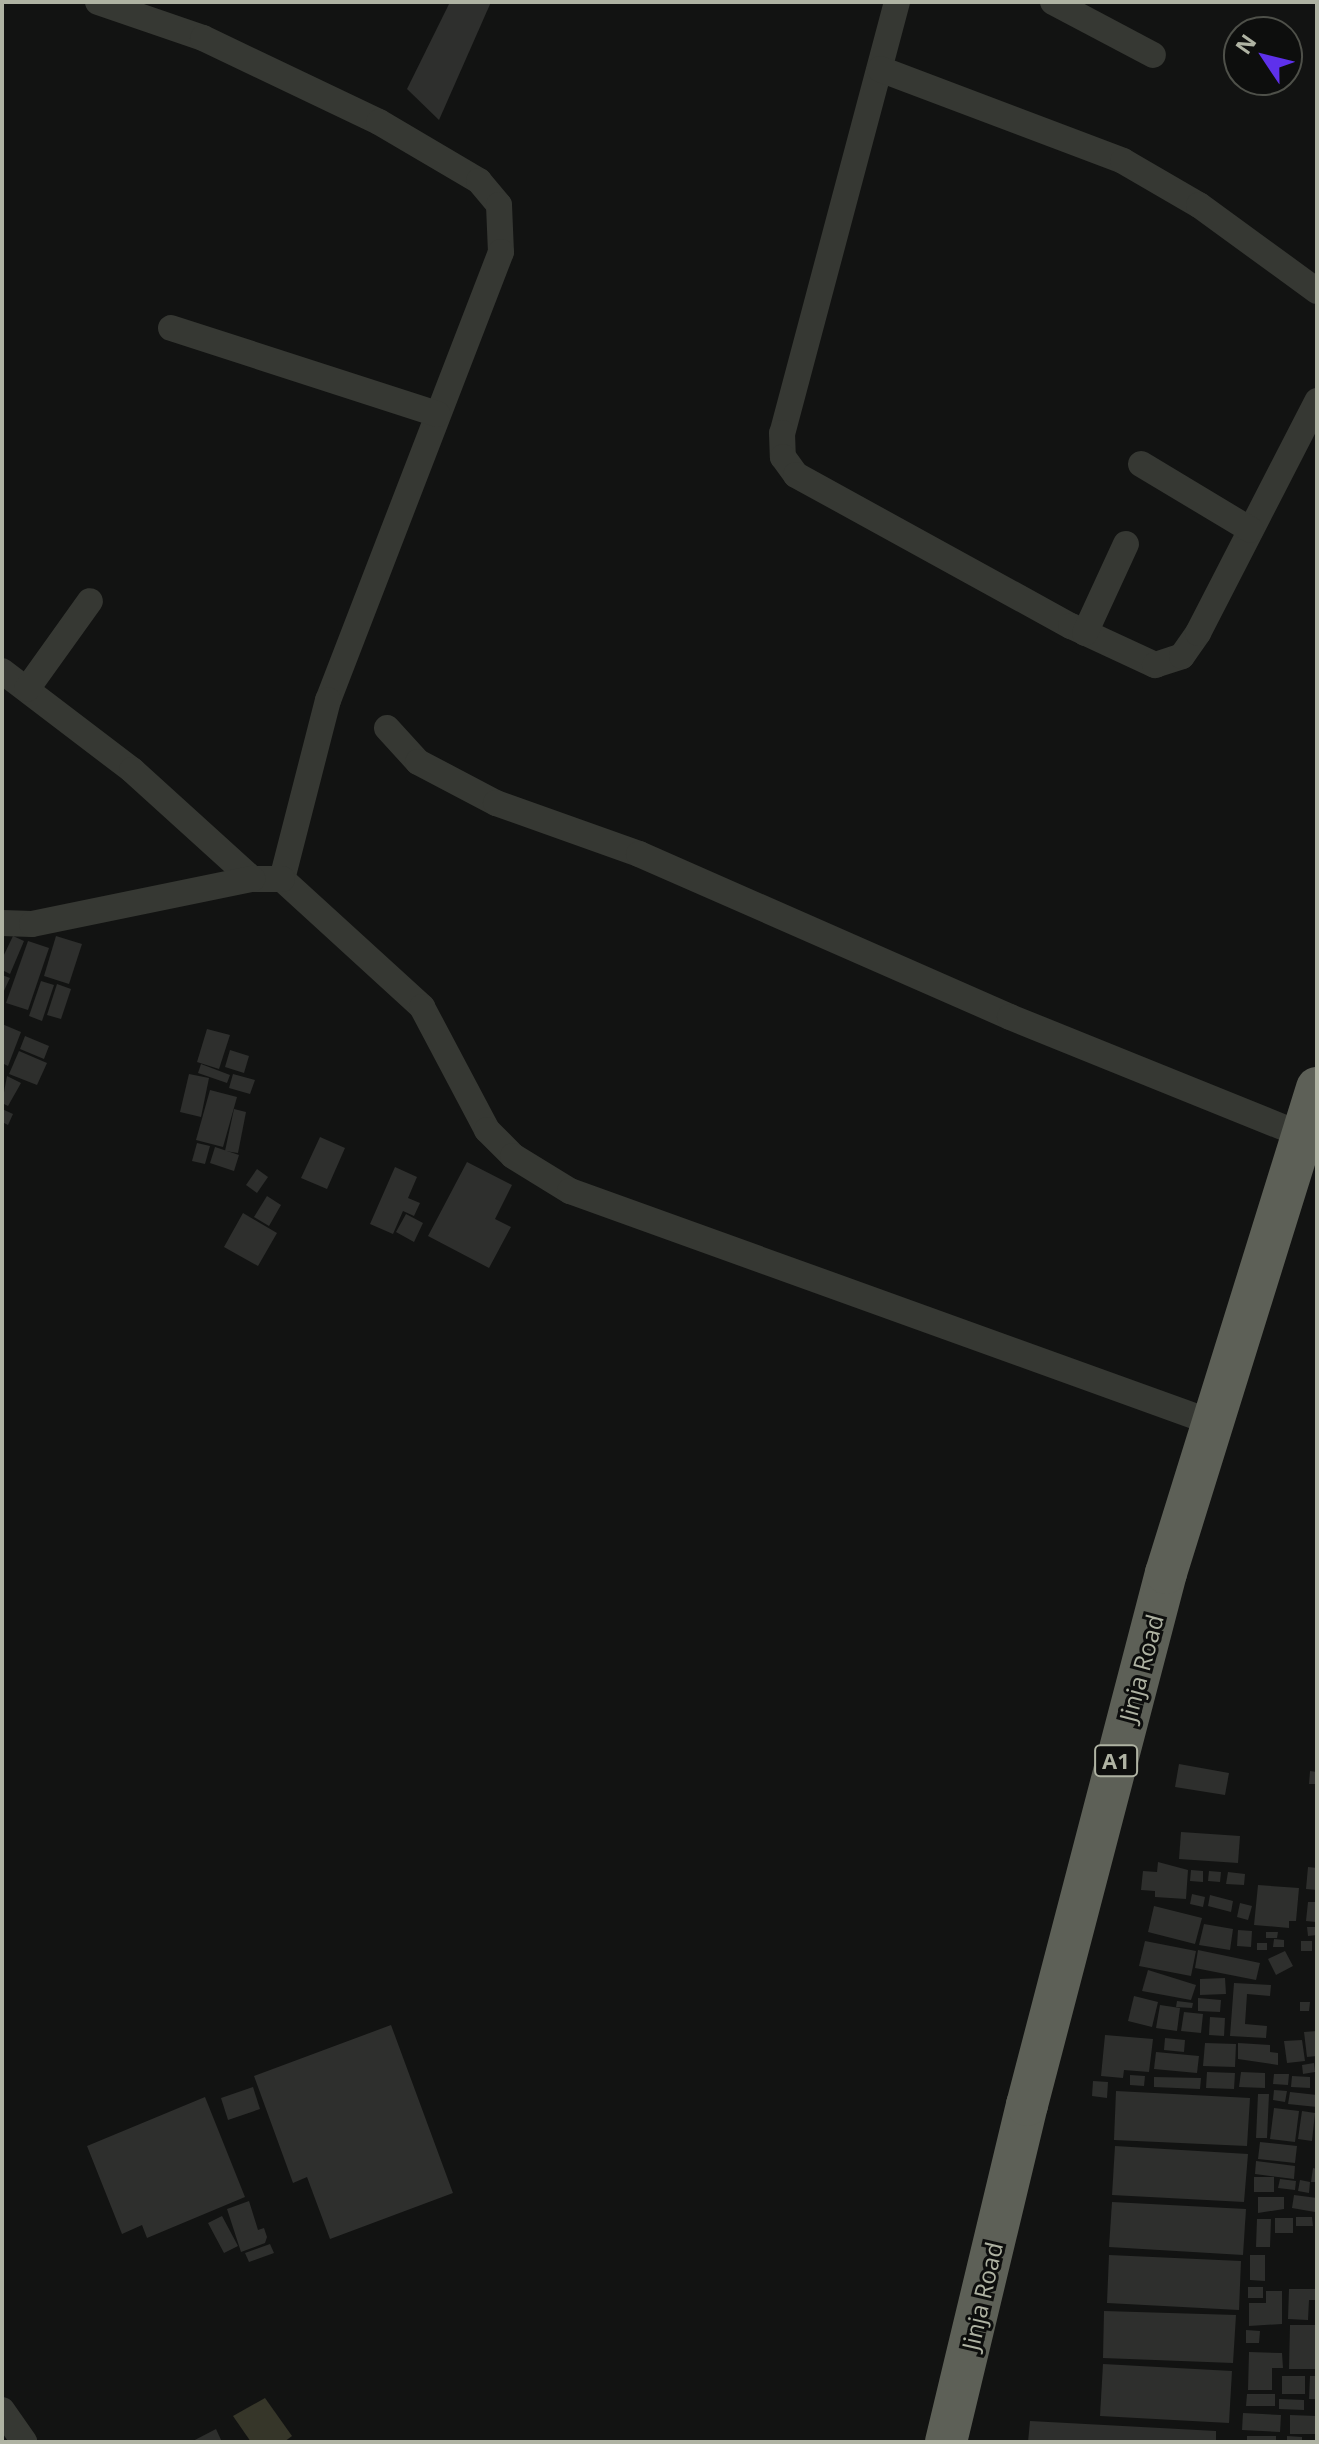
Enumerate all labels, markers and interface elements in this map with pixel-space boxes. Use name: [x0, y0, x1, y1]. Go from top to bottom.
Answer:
north arrow: [1223, 16, 1303, 96]
text: N: [1228, 27, 1262, 59]
street label: Jinja Road: [1113, 1611, 1169, 1725]
road number: A1: [1094, 1743, 1138, 1779]
street label: Jinja Road: [956, 2239, 1008, 2353]

